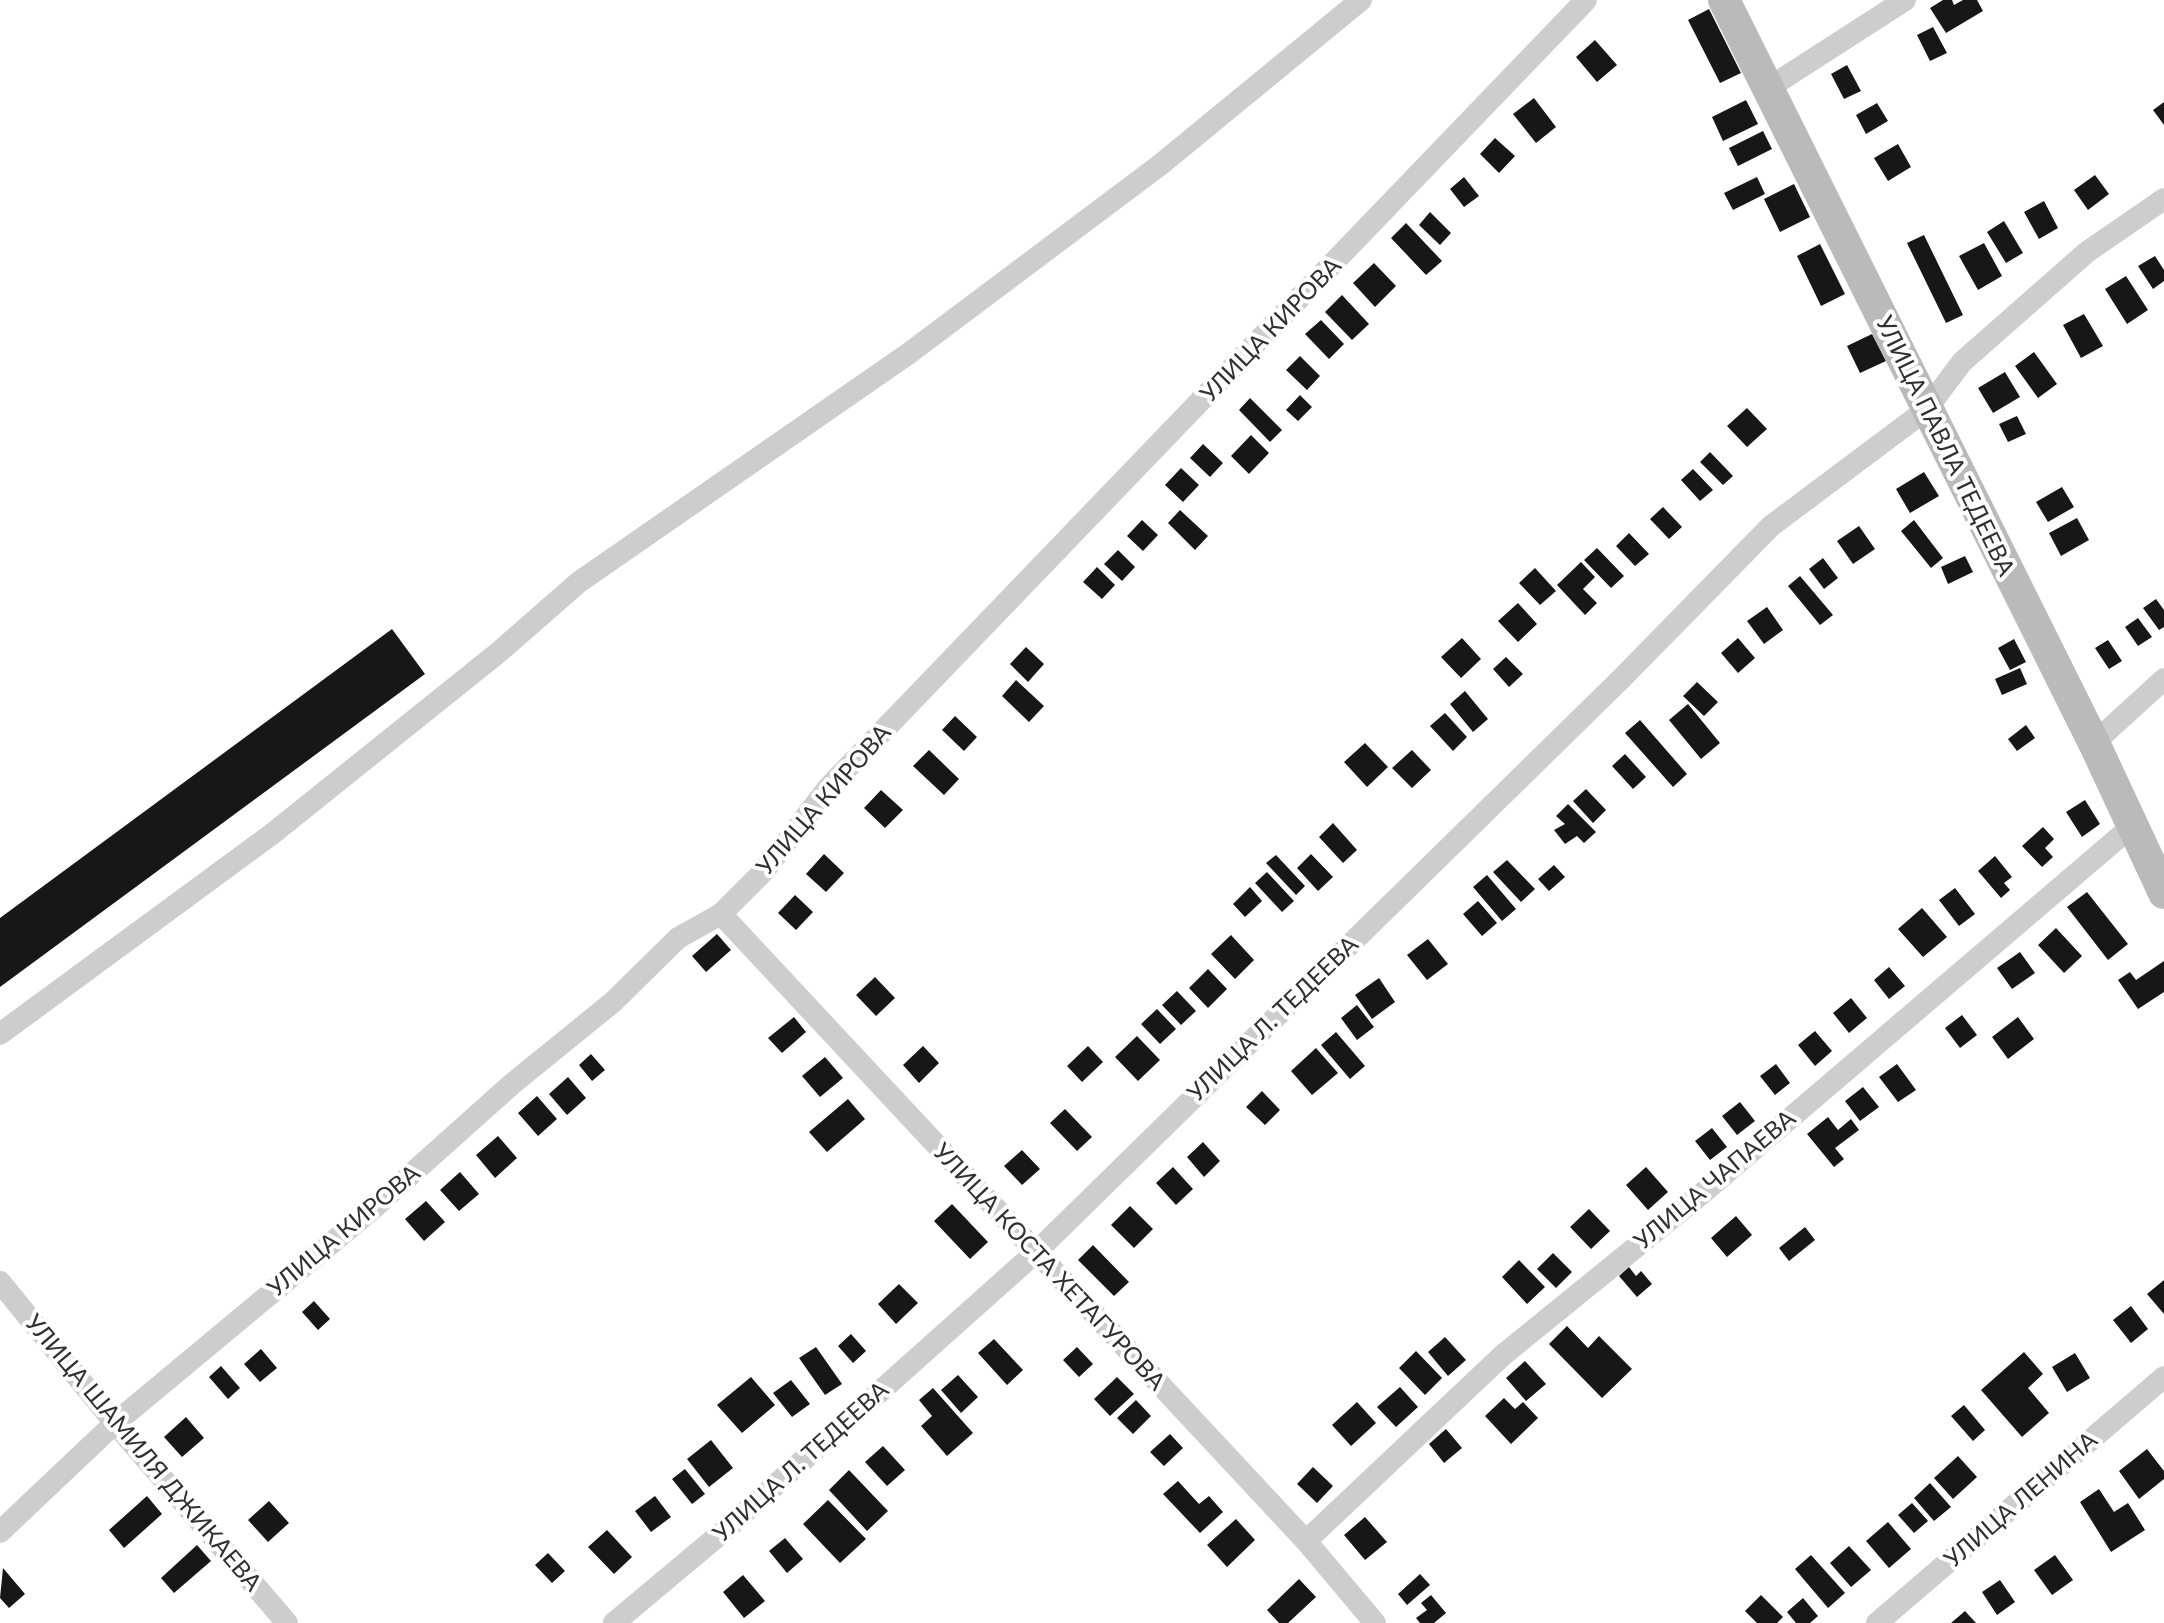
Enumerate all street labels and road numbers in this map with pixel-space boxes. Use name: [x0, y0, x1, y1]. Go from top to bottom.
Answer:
street label: УЛИЦА КИРОВА: [1195, 252, 1347, 408]
street label: УЛИЦА ПАВЛА ТЕДЕЕВА: [1869, 311, 2021, 581]
street label: УЛИЦА КИРОВА: [751, 719, 897, 881]
street label: УЛИЦА Л. ТЕДЕЕВА: [1182, 930, 1364, 1108]
street label: УЛИЦА ЧАПАЕВА: [1628, 1104, 1802, 1256]
street label: УЛИЦА КОСТА ХЕТАГУРОВА: [927, 1138, 1171, 1396]
street label: УЛИЦА КИРОВА: [262, 1159, 426, 1303]
street label: УЛИЦА ШАМИЛЯ ДЖИКАЕВА: [19, 1309, 267, 1597]
street label: УЛИЦА Л. ТЕДЕЕВА: [707, 1376, 895, 1548]
street label: УЛИЦА ЛЕНИНА: [1939, 1426, 2103, 1574]

